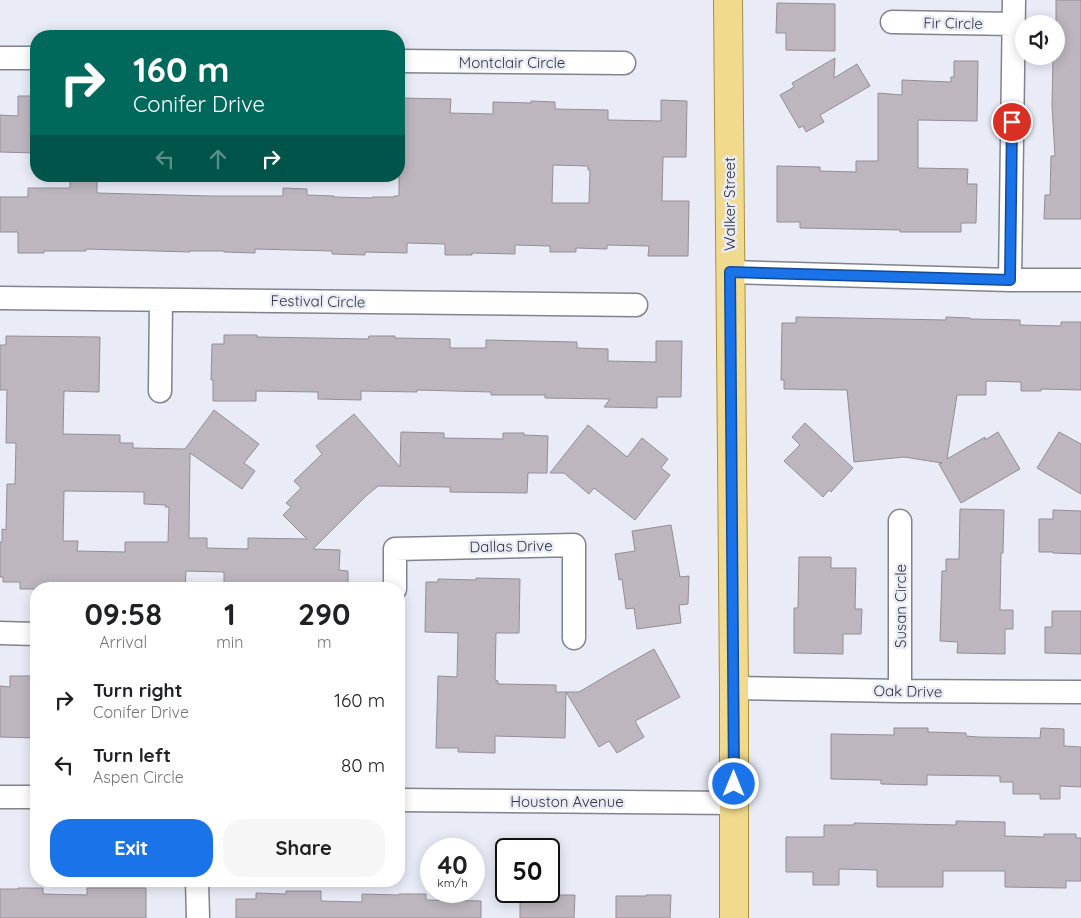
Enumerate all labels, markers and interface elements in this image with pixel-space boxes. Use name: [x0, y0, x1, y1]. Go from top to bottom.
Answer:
street label: Fir Circle: [923, 13, 983, 33]
map controls: [1015, 15, 1065, 65]
button: sound: [1015, 15, 1065, 65]
text: 160 m: [133, 47, 230, 91]
icon: right: [50, 50, 115, 115]
street label: Montclair Circle: [459, 53, 565, 72]
text: Conifer Drive: [133, 90, 265, 118]
pin: [991, 101, 1033, 143]
icon: arrive: [998, 108, 1026, 136]
icon: left: [151, 145, 179, 173]
icon: ahead: [204, 145, 232, 173]
icon: right: [257, 145, 285, 173]
street label: Walker Street: [720, 157, 739, 251]
street label: Festival Circle: [271, 291, 365, 311]
street label: Dallas Drive: [469, 536, 553, 556]
street label: Susan Circle: [891, 564, 910, 648]
text: 09:58: [84, 595, 162, 633]
text: 1: [224, 595, 236, 633]
text: 290: [298, 595, 351, 633]
text: Arrival: [99, 632, 147, 652]
text: min: [216, 632, 244, 652]
text: m: [317, 632, 332, 652]
text: Turn right: [93, 678, 182, 702]
street label: Oak Drive: [873, 681, 943, 701]
icon: right: [50, 686, 78, 714]
text: 160 m: [334, 688, 385, 712]
text: Conifer Drive: [93, 702, 189, 722]
text: Turn left: [93, 743, 171, 767]
icon: left: [50, 751, 78, 779]
text: 80 m: [341, 753, 385, 777]
position arrow: [707, 757, 759, 809]
text: Aspen Circle: [93, 767, 184, 787]
street label: Houston Avenue: [510, 792, 624, 811]
button: Exit: [50, 819, 213, 877]
button: Share: [223, 819, 385, 877]
speed limit sign: 50: [495, 838, 560, 903]
text: 40: [437, 849, 468, 880]
text: km/h: [437, 875, 468, 890]

